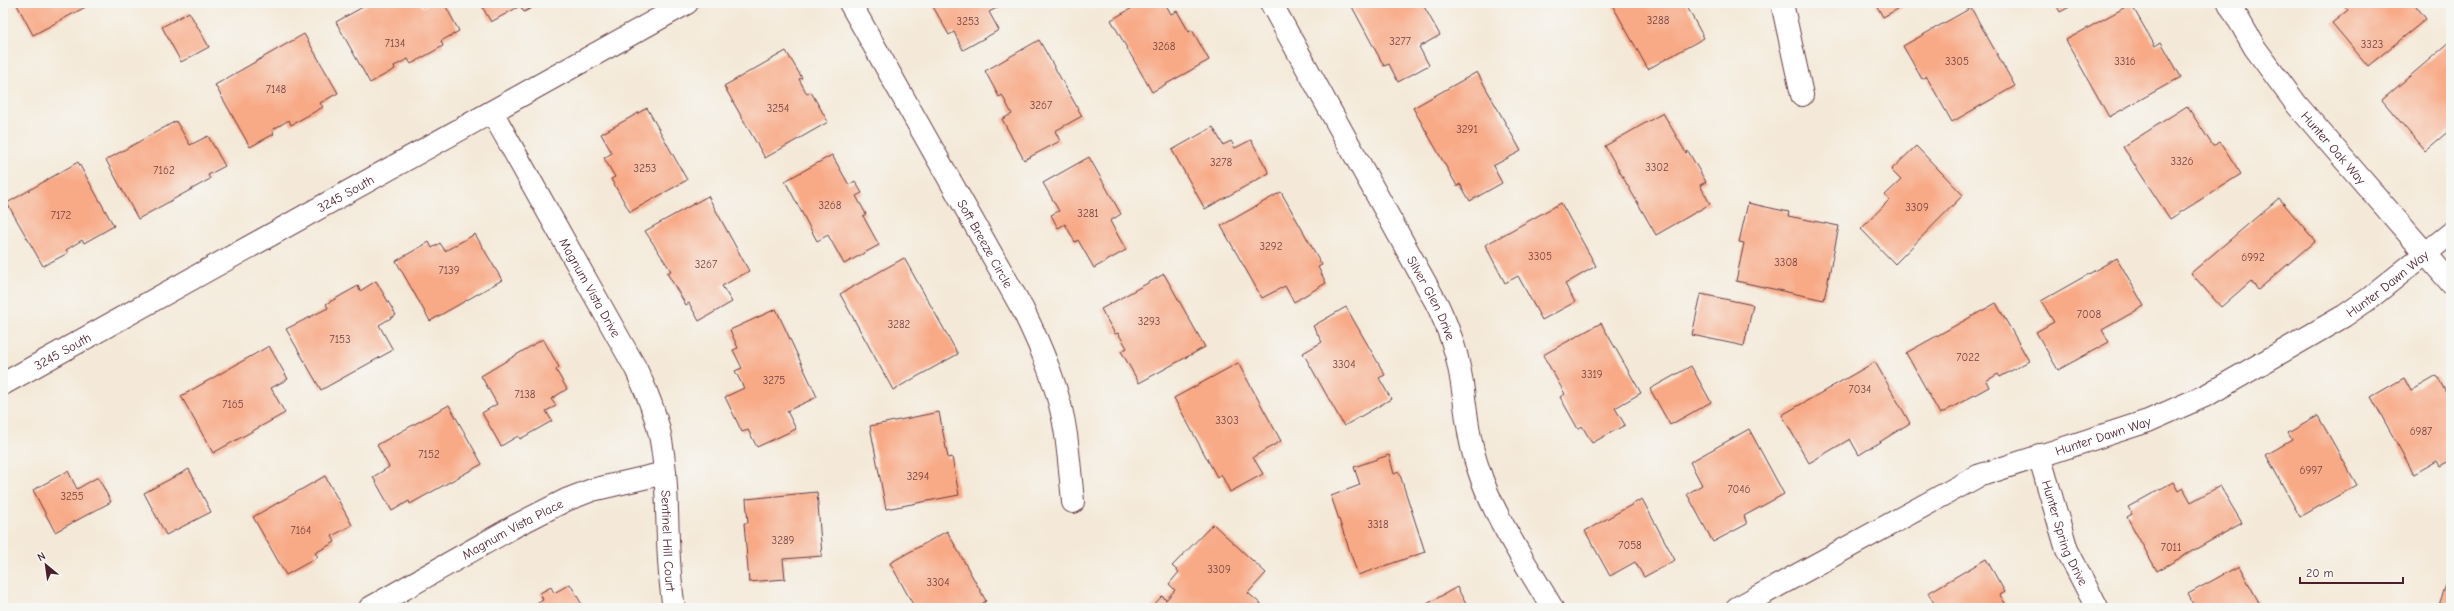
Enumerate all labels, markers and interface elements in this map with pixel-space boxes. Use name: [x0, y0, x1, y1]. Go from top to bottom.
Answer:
house number: 3288: [1647, 14, 1670, 27]
house number: 3253: [957, 15, 979, 28]
house number: 3277: [1389, 35, 1411, 48]
house number: 7134: [385, 37, 405, 50]
house number: 3323: [2361, 38, 2383, 51]
house number: 3268: [1153, 40, 1176, 53]
house number: 3305: [1945, 55, 1969, 68]
house number: 3316: [2114, 55, 2136, 68]
house number: 7148: [266, 83, 287, 96]
house number: 3267: [1030, 99, 1052, 112]
house number: 3254: [767, 102, 789, 115]
street label: Hunter Oak Way: [2298, 108, 2369, 187]
house number: 3291: [1456, 123, 1478, 136]
house number: 3326: [2171, 155, 2193, 168]
house number: 3278: [1210, 156, 1232, 169]
house number: 3302: [1645, 161, 1669, 174]
house number: 3253: [634, 162, 656, 175]
house number: 7162: [153, 164, 175, 177]
street label: 3245 South: [315, 171, 376, 215]
street label: Soft Breeze Circle: [955, 197, 1017, 291]
house number: 3268: [819, 199, 842, 212]
house number: 3309: [1905, 201, 1929, 214]
house number: 3281: [1077, 207, 1099, 220]
house number: 7172: [51, 209, 72, 222]
street label: Magnum Vista Drive: [557, 235, 624, 340]
house number: 3292: [1260, 240, 1283, 253]
street label: Hunter Dawn Way: [2343, 247, 2431, 320]
house number: 3305: [1528, 250, 1552, 263]
house number: 6992: [2241, 251, 2265, 264]
street label: Silver Glen Drive: [1404, 253, 1459, 342]
house number: 3308: [1774, 256, 1798, 269]
house number: 3267: [695, 258, 717, 271]
house number: 7139: [439, 264, 460, 277]
house number: 7008: [2077, 308, 2101, 321]
house number: 3293: [1138, 315, 1160, 328]
house number: 3282: [888, 318, 911, 331]
street label: 3245 South: [31, 329, 93, 373]
house number: 7153: [329, 333, 351, 346]
house number: 7022: [1956, 351, 1980, 364]
house number: 3304: [1332, 358, 1356, 371]
house number: 3319: [1581, 368, 1603, 381]
house number: 3275: [763, 374, 785, 387]
house number: 7034: [1849, 383, 1871, 396]
house number: 7138: [515, 388, 536, 401]
house number: 7165: [222, 398, 244, 411]
street label: Hunter Dawn Way: [2053, 413, 2153, 458]
house number: 3303: [1215, 414, 1239, 427]
house number: 6987: [2410, 425, 2432, 438]
house number: 7152: [418, 448, 440, 461]
house number: 6997: [2300, 464, 2322, 477]
house number: 3294: [907, 470, 929, 483]
street label: Hunter Spring Drive: [2039, 478, 2092, 588]
house number: 7046: [1727, 483, 1751, 496]
house number: 3255: [60, 490, 84, 503]
street label: Sentinel Hill Court: [659, 490, 679, 593]
street label: Magnum Vista Place: [459, 495, 566, 562]
house number: 3318: [1367, 518, 1389, 531]
house number: 7164: [291, 524, 311, 537]
house number: 3289: [772, 534, 795, 547]
house number: 7058: [1618, 539, 1642, 552]
house number: 7011: [2161, 541, 2181, 554]
north arrow: [26, 545, 66, 585]
text: N: [35, 549, 48, 564]
scale bar: [2300, 559, 2403, 585]
house number: 3309: [1207, 563, 1231, 576]
text: 20 m: [2306, 566, 2334, 580]
house number: 3304: [926, 576, 950, 589]

